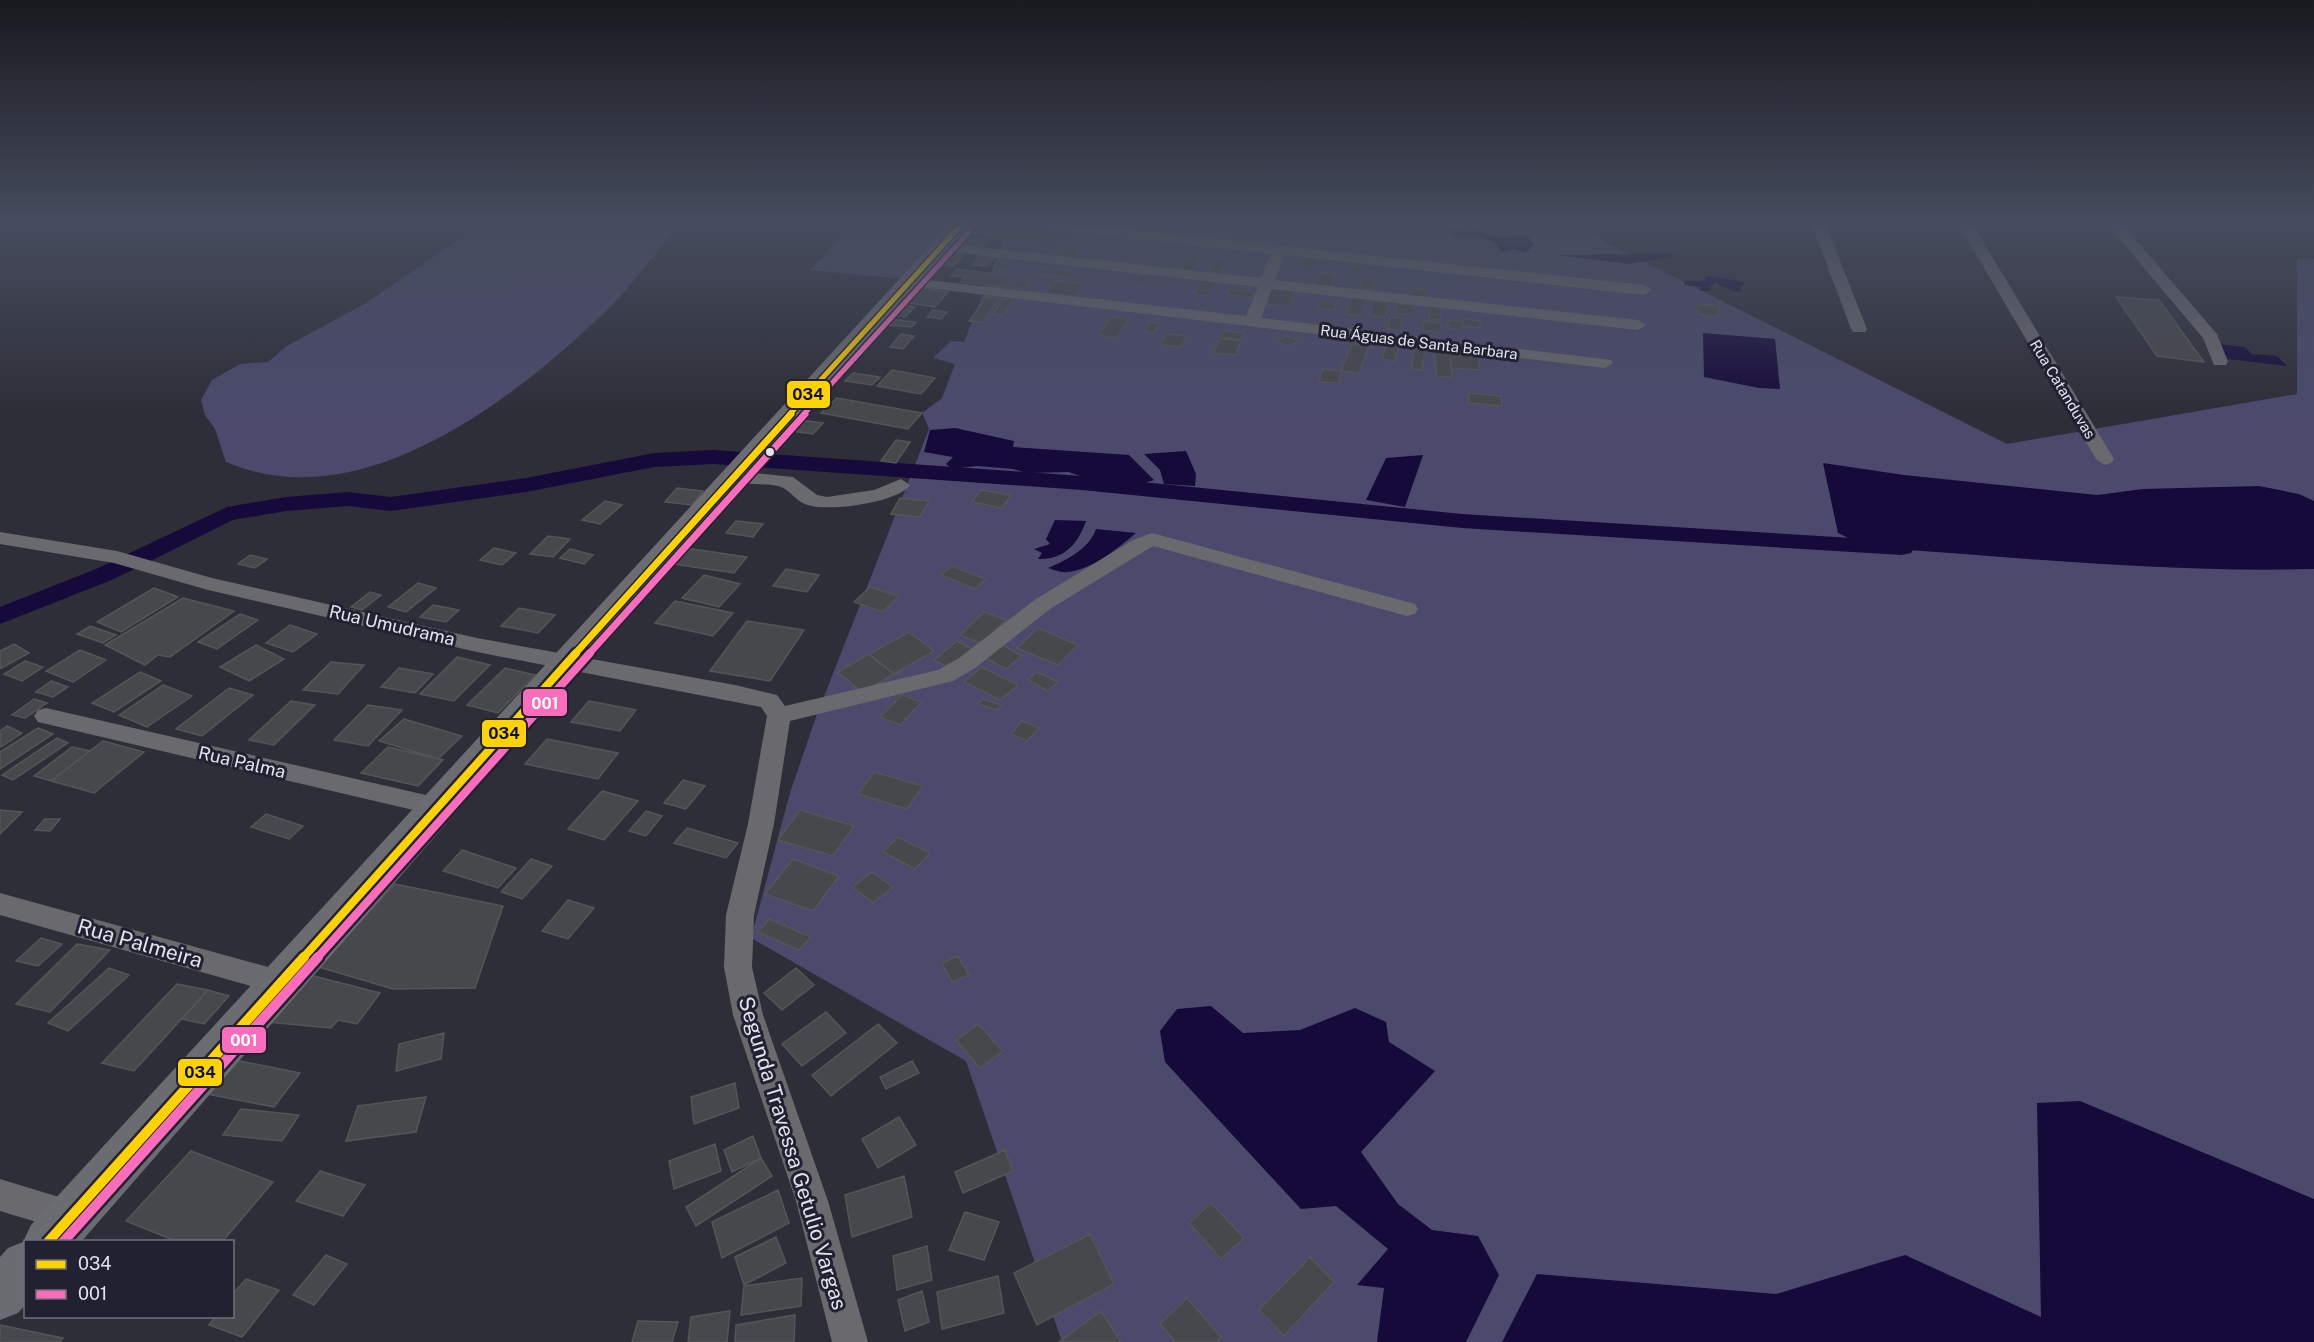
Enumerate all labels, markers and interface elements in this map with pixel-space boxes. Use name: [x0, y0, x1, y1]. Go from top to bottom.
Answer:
street label: Rua Águas de Santa Barbara: [1319, 321, 1519, 363]
street label: Rua Catanduvas: [2027, 336, 2099, 442]
line badge: 034: [786, 380, 831, 409]
text: 034: [792, 385, 824, 404]
unlabelled marker: [764, 446, 776, 458]
street label: Rua Umudrama: [327, 600, 457, 650]
line badge: 001: [522, 688, 568, 717]
text: 001: [531, 694, 559, 713]
line badge: 034: [481, 719, 527, 748]
text: 034: [488, 724, 520, 743]
street label: Rua Palma: [196, 742, 288, 782]
street label: Rua Palmeira: [75, 913, 205, 973]
street label: Segunda Travessa Getulio Vargas: [733, 993, 853, 1313]
line badge: 001: [221, 1026, 267, 1054]
text: 001: [230, 1031, 258, 1050]
line badge: 034: [177, 1058, 223, 1087]
text: 034: [184, 1063, 216, 1082]
legend: [24, 1240, 234, 1318]
text: 034: [78, 1253, 112, 1274]
text: 001: [78, 1283, 107, 1304]

